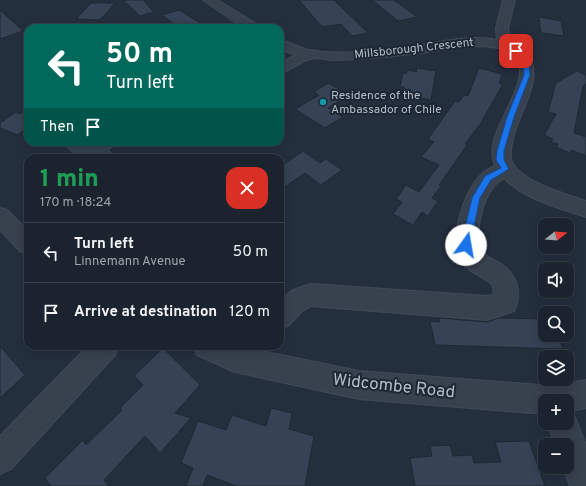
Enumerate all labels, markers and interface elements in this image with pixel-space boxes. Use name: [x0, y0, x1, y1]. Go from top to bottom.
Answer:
pin: [499, 34, 533, 68]
street label: Millsborough Crescent: [354, 35, 475, 63]
text: 50 m: [106, 37, 173, 73]
icon: left: [40, 40, 92, 92]
icon: arrive: [505, 40, 527, 62]
text: Turn left: [106, 72, 174, 95]
place label: Residence of the Ambassador of Chile: [331, 88, 442, 118]
marker: Residence of the Ambassador of Chile: [318, 97, 328, 107]
icon: arrive: [82, 116, 104, 138]
text: Then: [40, 118, 74, 137]
text: 1 min: [40, 165, 99, 195]
button: close: [226, 167, 268, 209]
text: 170 m · 18:24: [40, 195, 111, 211]
north arrow: [538, 218, 574, 254]
map controls: [538, 218, 574, 474]
position arrow: [445, 224, 487, 266]
text: Turn left: [74, 235, 134, 254]
icon: left: [40, 242, 62, 264]
text: 50 m: [233, 243, 268, 262]
text: Linnemann Avenue: [74, 254, 186, 270]
button: sound: [538, 262, 574, 298]
icon: arrive: [40, 302, 62, 324]
text: Arrive at destination: [74, 303, 217, 322]
text: 120 m: [229, 303, 270, 322]
button: search: [538, 306, 574, 342]
button: layers: [538, 350, 574, 386]
street label: Widcombe Road: [332, 370, 456, 404]
button: +: [538, 394, 574, 430]
button: −: [538, 438, 574, 474]

